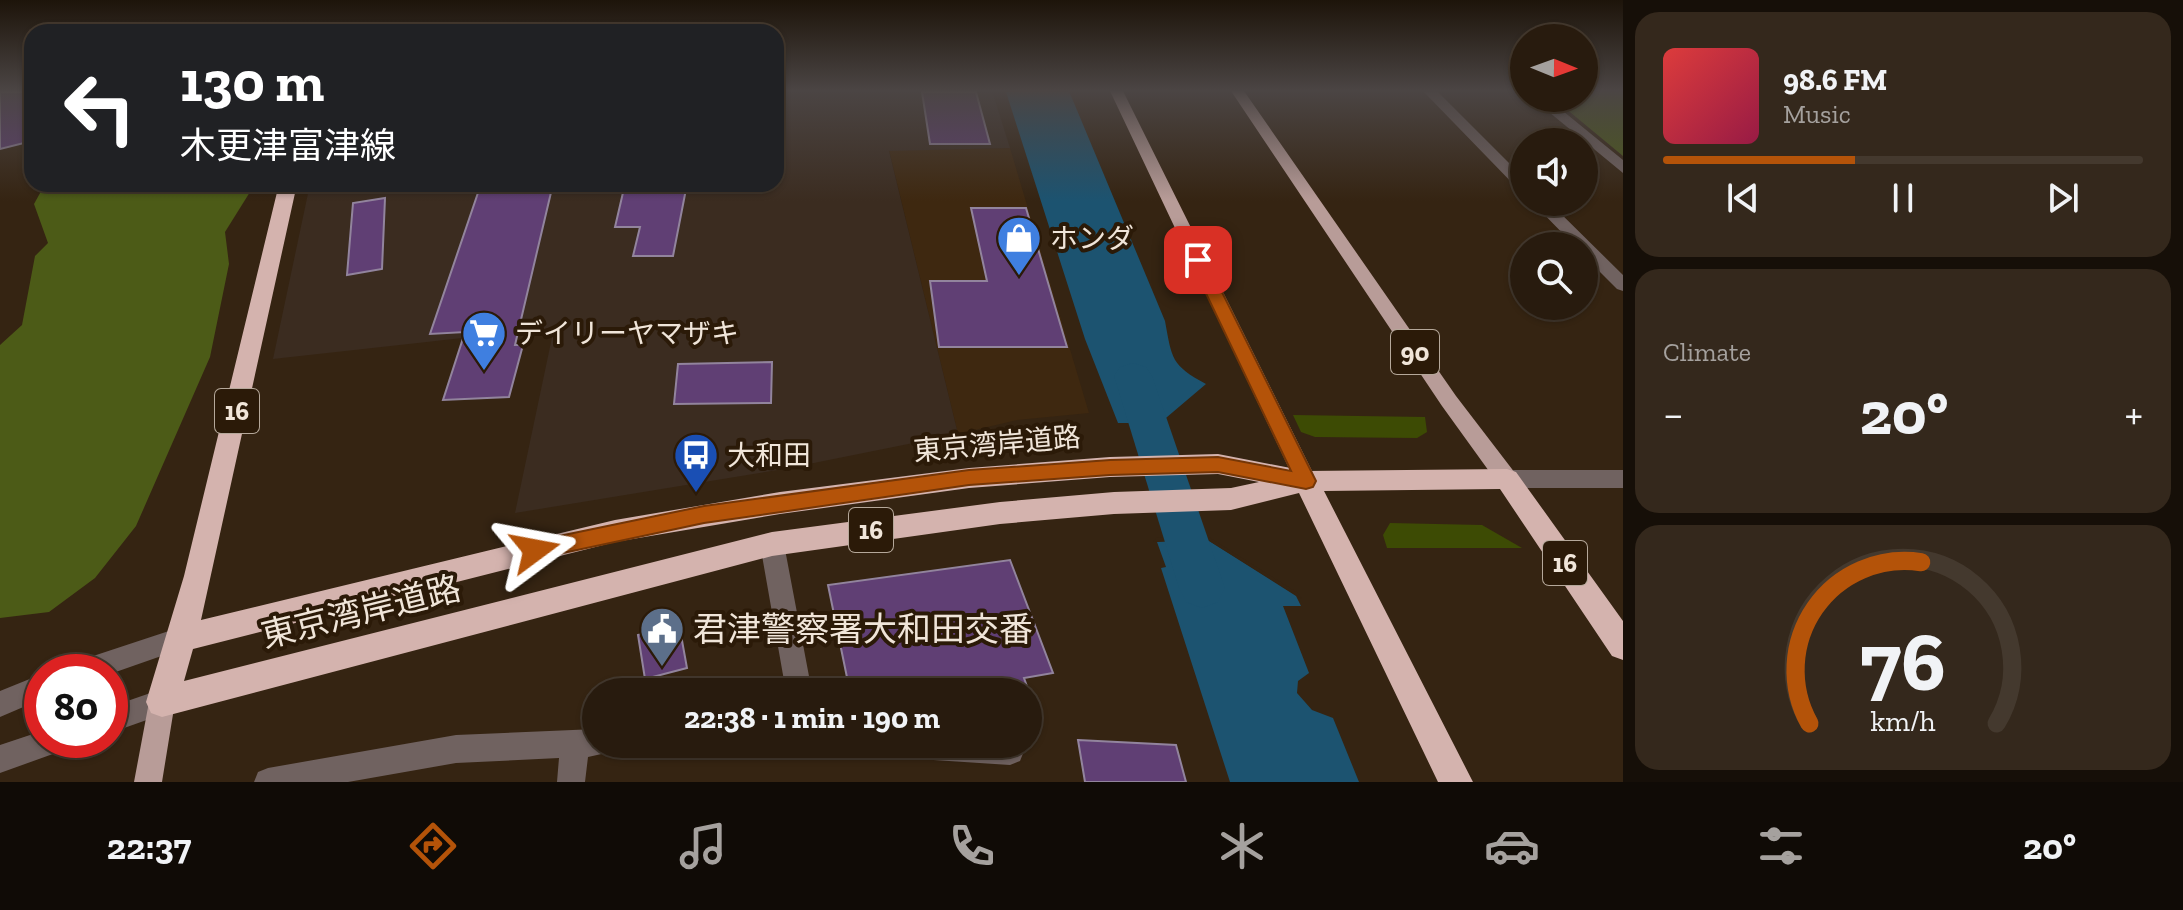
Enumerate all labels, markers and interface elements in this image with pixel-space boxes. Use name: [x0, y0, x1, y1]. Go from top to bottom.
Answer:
north arrow: [1510, 24, 1598, 112]
map controls: [1510, 24, 1598, 320]
text: 130 m: [180, 48, 324, 115]
icon: left: [48, 56, 152, 160]
text: 98.6 FM: [1783, 62, 1887, 98]
text: Music: [1783, 98, 1851, 130]
text: 木更津富津線: [180, 124, 396, 167]
button: sound: [1510, 128, 1598, 216]
icon: previous: [1721, 176, 1765, 220]
icon: pause: [1881, 176, 1925, 220]
icon: next: [2041, 176, 2085, 220]
shop icon: ホンダ: [995, 214, 1043, 277]
place label: ホンダ: [1050, 222, 1134, 255]
pin: [1164, 226, 1232, 294]
button: search: [1510, 232, 1598, 320]
icon: arrive: [1176, 238, 1220, 282]
supermarket icon: デイリーヤマザキ: [460, 309, 508, 372]
place label: デイリーヤマザキ: [515, 317, 739, 350]
road number: 90: [1391, 330, 1439, 374]
text: Climate: [1663, 336, 1751, 368]
text: 20°: [1860, 377, 1948, 449]
text: −: [1663, 387, 1684, 440]
text: +: [2124, 387, 2143, 440]
road number: 16: [215, 389, 259, 433]
street label: 東京湾岸道路: [912, 420, 1082, 468]
bus stop icon: 大和田: [672, 431, 720, 494]
place label: 大和田: [727, 439, 811, 472]
position arrow: [493, 508, 577, 592]
road number: 16: [849, 508, 893, 552]
road number: 16: [1543, 541, 1587, 585]
street label: 東京湾岸道路: [257, 567, 465, 657]
public building icon: 君津警察署大和田交番: [638, 605, 686, 668]
place label: 君津警察署大和田交番: [693, 609, 1033, 650]
text: 76: [1860, 610, 1946, 710]
speed limit sign: 80: [24, 654, 128, 758]
text: 22:38 · 1 min · 190 m: [684, 700, 940, 736]
text: km/h: [1870, 704, 1936, 738]
icon: directions: [405, 818, 461, 874]
icon: music: [675, 818, 731, 874]
icon: phone: [944, 818, 1000, 874]
icon: climate: [1214, 818, 1270, 874]
icon: car: [1484, 818, 1540, 874]
icon: filters: [1753, 818, 1809, 874]
text: 22:37: [107, 825, 191, 868]
text: 20°: [2023, 825, 2076, 868]

